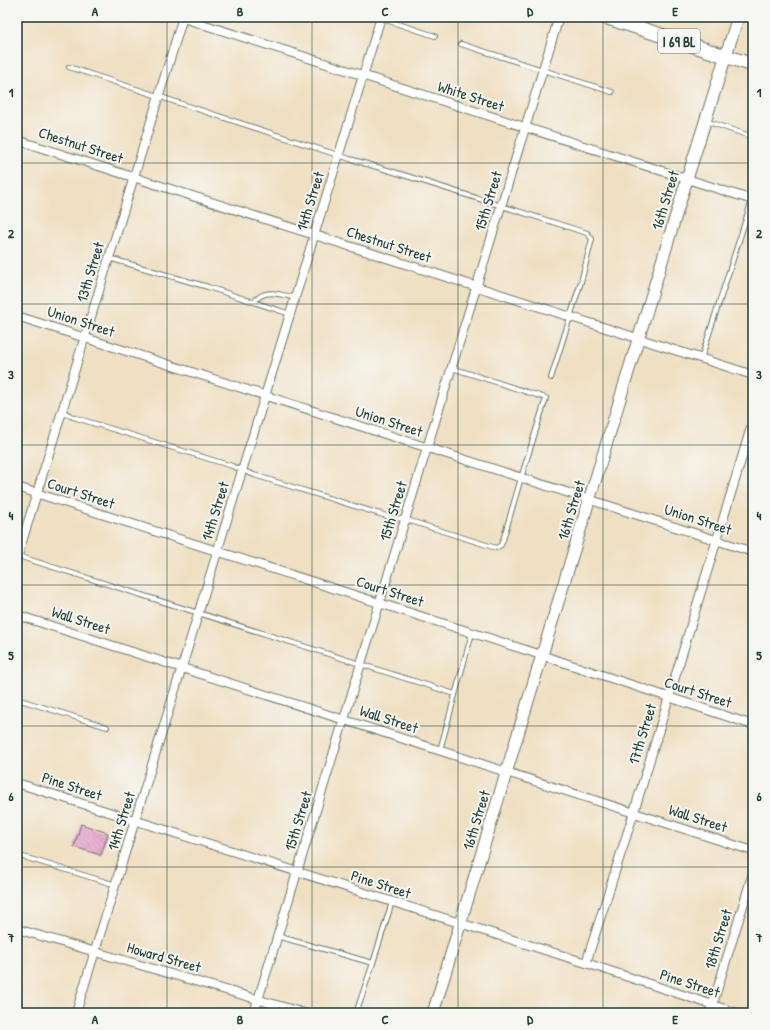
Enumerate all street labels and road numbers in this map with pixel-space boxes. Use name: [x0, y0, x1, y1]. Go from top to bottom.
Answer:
road number: I 69 BL: [658, 29, 700, 53]
street label: White Street: [435, 75, 508, 117]
street label: Chestnut Street: [36, 121, 127, 169]
street label: 16th Street: [646, 167, 684, 232]
street label: 14th Street: [291, 168, 329, 233]
street label: 15th Street: [469, 168, 507, 234]
street label: Chestnut Street: [344, 220, 435, 268]
street label: 13th Street: [71, 238, 109, 305]
street label: Union Street: [45, 300, 118, 342]
street label: Union Street: [353, 400, 426, 442]
street label: Court Street: [45, 472, 118, 514]
street label: 16th Street: [552, 477, 590, 542]
street label: 14th Street: [196, 478, 234, 543]
street label: 15th Street: [374, 478, 412, 544]
street label: Union Street: [662, 498, 735, 540]
street label: Court Street: [354, 570, 427, 612]
street label: Wall Street: [49, 601, 114, 640]
street label: Court Street: [662, 671, 735, 713]
street label: Wall Street: [357, 700, 422, 739]
street label: 17th Street: [623, 700, 661, 767]
street label: Pine Street: [39, 766, 105, 806]
street label: 16th Street: [457, 787, 495, 852]
street label: 14th Street: [102, 788, 140, 853]
street label: 15th Street: [279, 788, 317, 854]
street label: Wall Street: [666, 799, 731, 838]
street label: Pine Street: [348, 864, 414, 904]
street label: 18th Street: [699, 906, 737, 972]
street label: Howard Street: [125, 936, 204, 978]
street label: Pine Street: [657, 963, 723, 1003]

